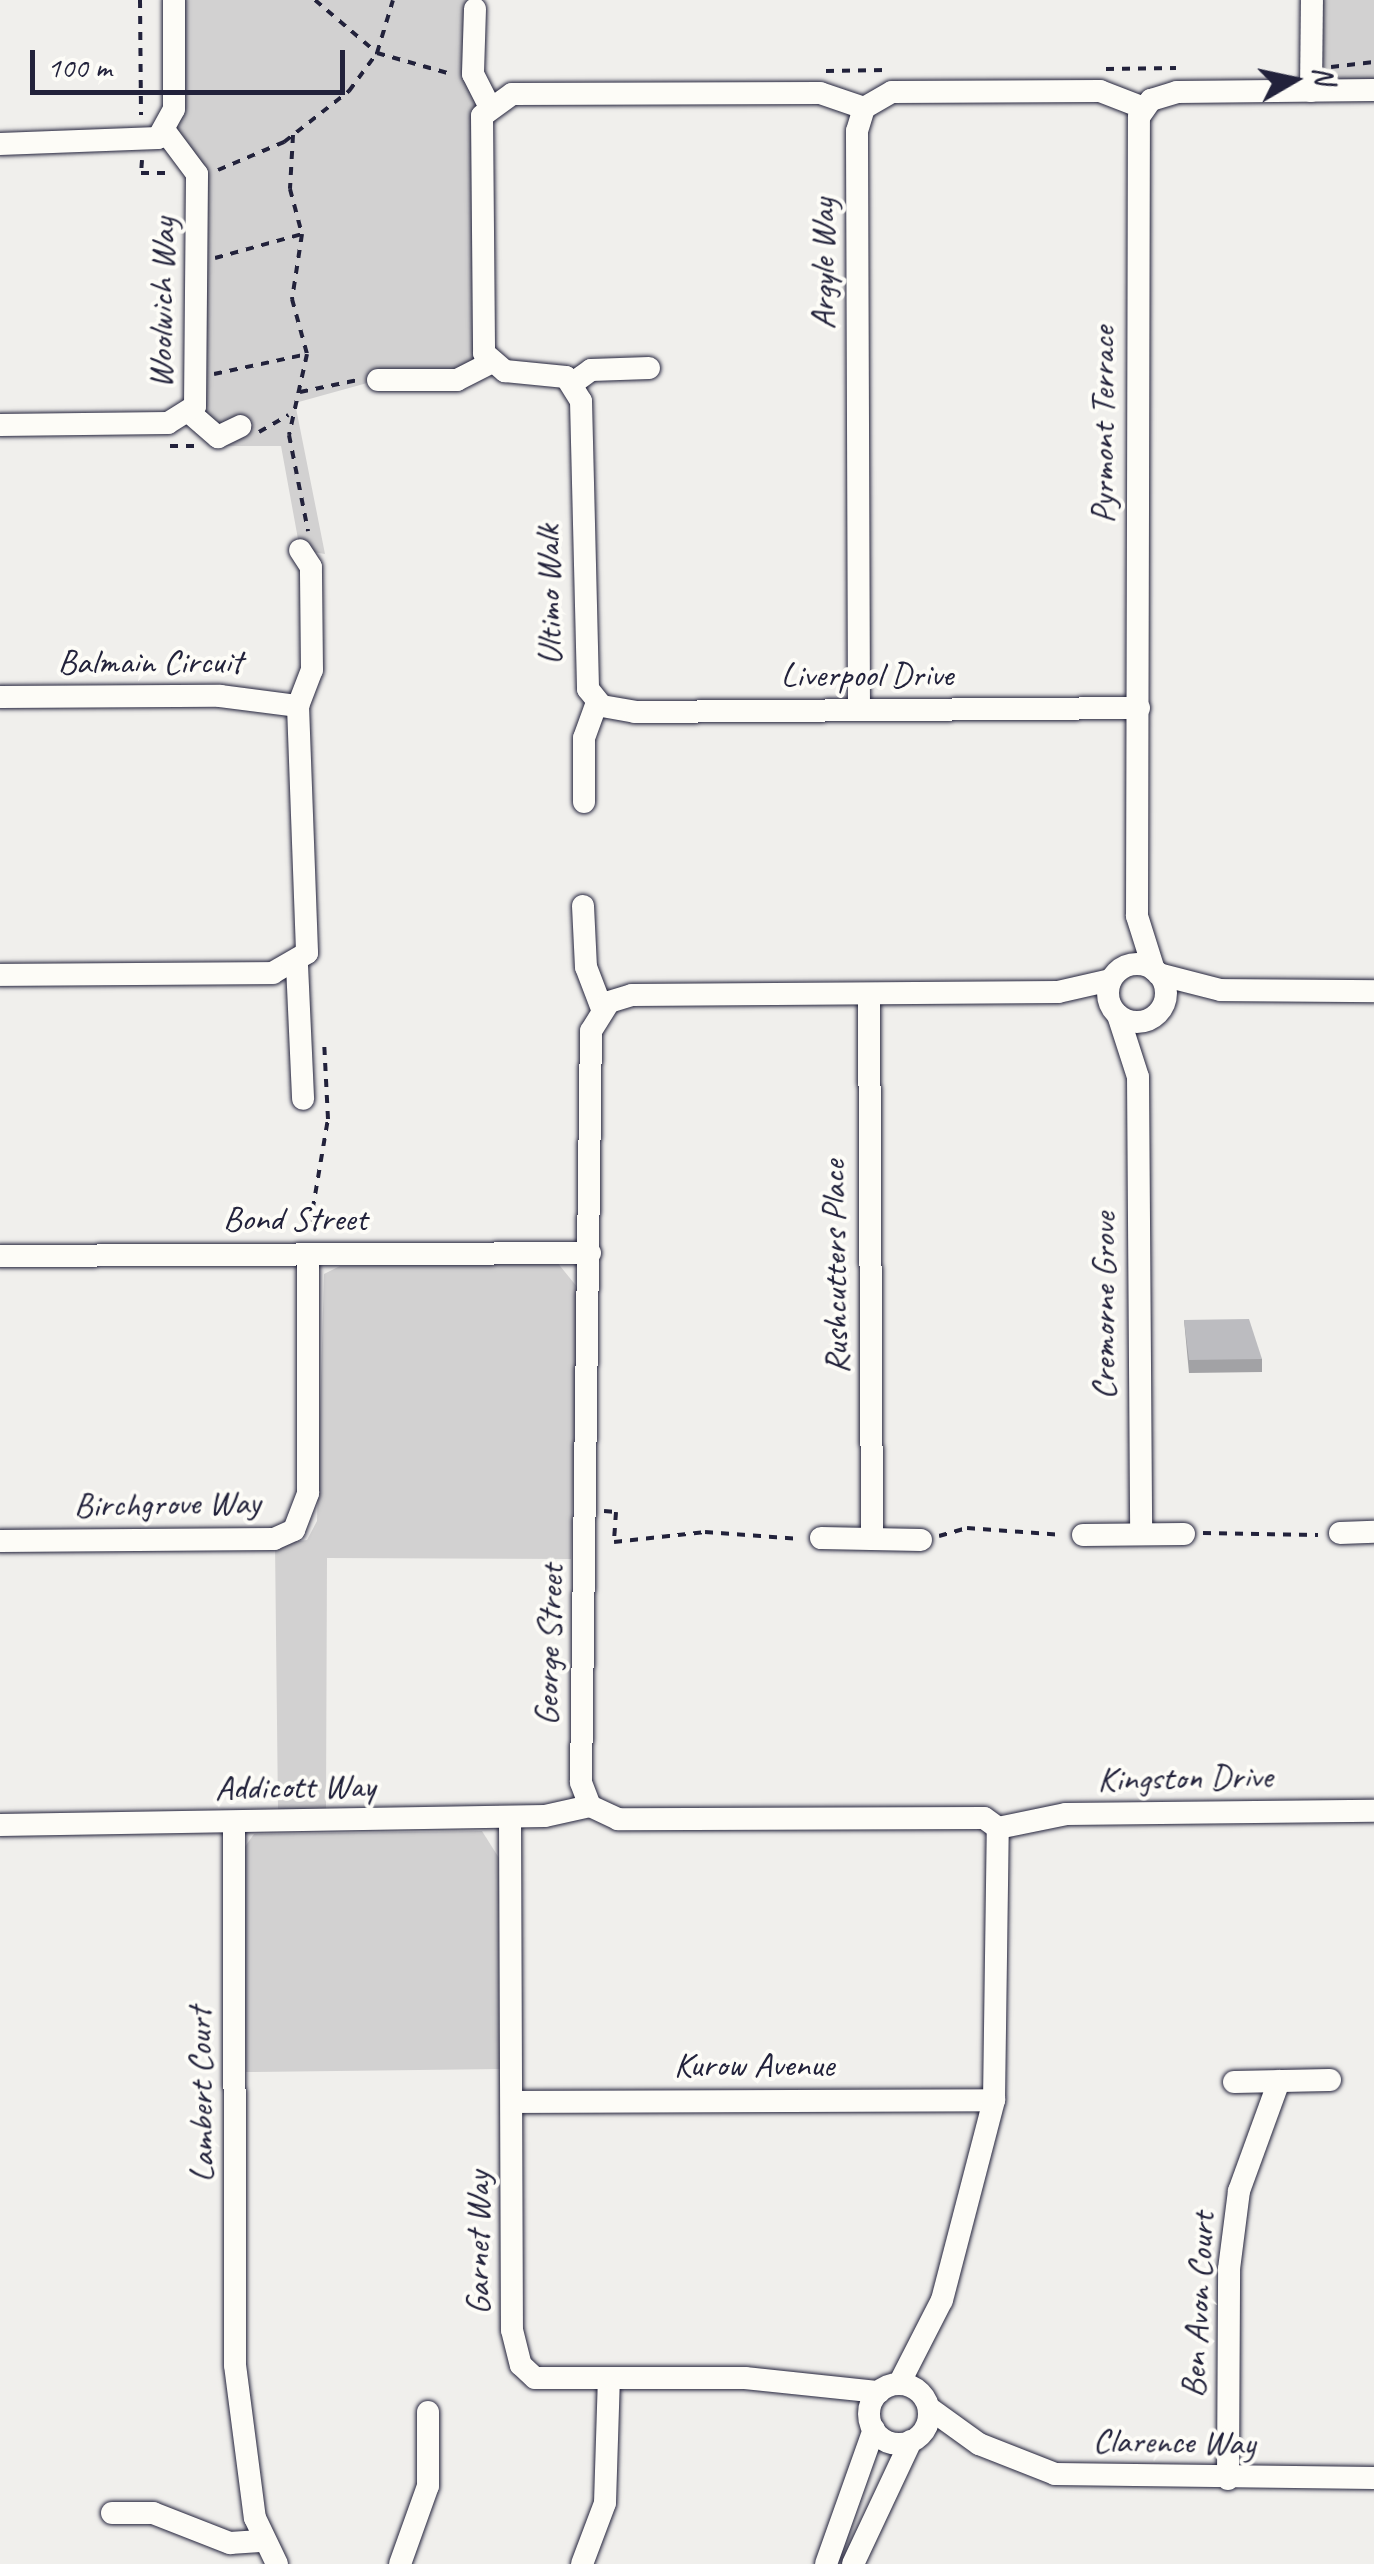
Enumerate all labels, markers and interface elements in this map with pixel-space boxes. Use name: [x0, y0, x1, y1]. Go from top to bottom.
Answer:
scale bar: [35, 30, 350, 92]
north arrow: [1244, 30, 1344, 130]
text: 100 m: [47, 48, 112, 86]
text: N: [1305, 64, 1343, 87]
street label: Argyle Way: [802, 198, 844, 330]
street label: Woolwich Way: [140, 218, 184, 388]
street label: Pyrmont Terrace: [1082, 327, 1124, 523]
street label: Ultimo Walk: [527, 524, 571, 666]
street label: Balmain Circuit: [58, 641, 242, 683]
street label: Liverpool Drive: [781, 654, 953, 696]
street label: Rushcutters Place: [812, 1160, 858, 1374]
street label: Bond Street: [223, 1198, 367, 1240]
street label: Cremorne Grove: [1083, 1212, 1125, 1400]
street label: Birchgrove Way: [73, 1481, 261, 1527]
street label: George Street: [525, 1563, 573, 1727]
street label: Kingston Drive: [1097, 1755, 1273, 1801]
street label: Addicott Way: [214, 1765, 376, 1809]
street label: Lambert Court: [178, 2007, 224, 2183]
street label: Kurow Avenue: [674, 2044, 834, 2086]
street label: Garnet Way: [457, 2171, 499, 2315]
street label: Ben Avon Court: [1172, 2211, 1224, 2399]
street label: Clarence Way: [1093, 2420, 1255, 2464]

